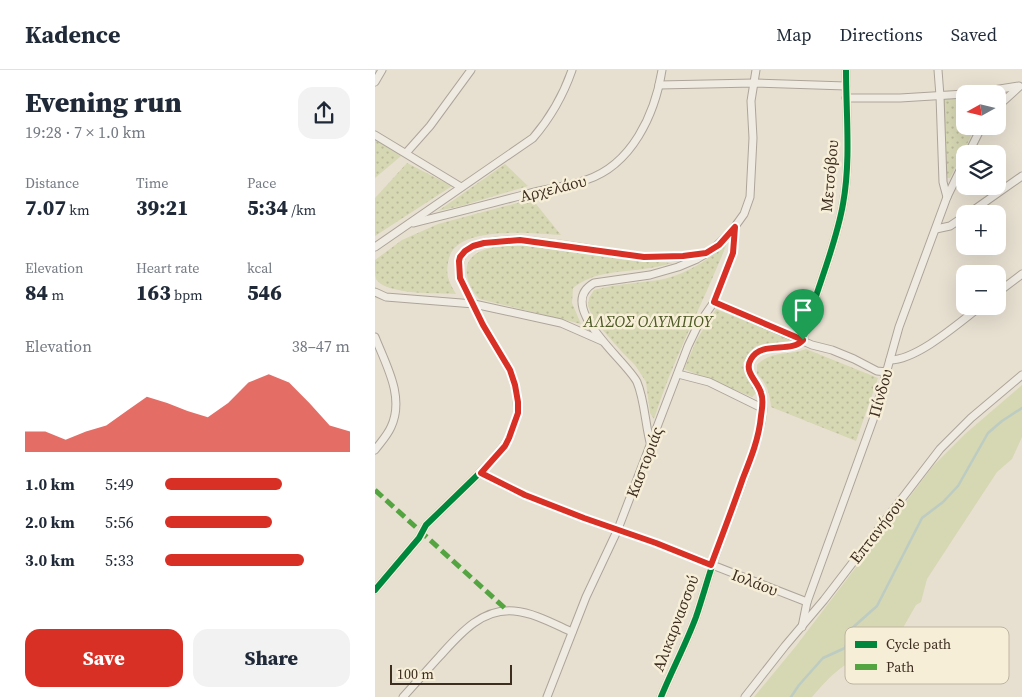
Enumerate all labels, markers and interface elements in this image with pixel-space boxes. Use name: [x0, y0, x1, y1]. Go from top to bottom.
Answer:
text: Kadence: [25, 18, 120, 51]
text: Map: [776, 22, 812, 47]
text: Directions: [840, 22, 923, 47]
text: Saved: [951, 22, 997, 47]
text: Evening run: [25, 83, 182, 121]
north arrow: [956, 85, 1006, 135]
map controls: [956, 85, 1006, 315]
button: share: [298, 87, 350, 139]
text: 19:28 · 7 × 1.0 km: [25, 121, 146, 143]
street label: Μετσόβου: [815, 139, 843, 213]
button: layers: [956, 145, 1006, 195]
street label: Αρχελάου: [517, 169, 589, 207]
text: Distance: [25, 173, 79, 193]
text: Time: [136, 173, 168, 193]
text: Pace: [247, 173, 276, 193]
text: 7.07: [25, 193, 66, 222]
text: 39:21: [136, 193, 189, 222]
text: 5:34: [247, 193, 288, 222]
text: km: [66, 200, 90, 220]
text: /km: [288, 200, 316, 220]
button: +: [956, 205, 1006, 255]
text: Elevation: [25, 258, 83, 278]
text: Heart rate: [136, 258, 199, 278]
text: kcal: [247, 258, 273, 278]
button: −: [956, 265, 1006, 315]
text: 84: [25, 278, 48, 307]
text: 163: [136, 278, 171, 307]
text: 546: [247, 278, 282, 307]
text: m: [48, 285, 64, 305]
text: bpm: [171, 285, 203, 305]
pin: [782, 289, 824, 340]
icon: arrive: [789, 296, 817, 324]
park label: ΑΛΣΟΣ ΟΛΥΜΠΟΥ: [583, 310, 715, 332]
text: Elevation: [25, 335, 92, 357]
text: 38–47 m: [292, 335, 350, 357]
street label: Πίνδου: [863, 366, 897, 420]
street label: Καστοριάς: [620, 423, 668, 501]
text: 1.0 km: [25, 473, 75, 495]
text: 5:49: [105, 473, 134, 495]
street label: Επτανήσου: [844, 492, 910, 568]
text: 2.0 km: [25, 511, 75, 533]
text: 5:56: [105, 511, 134, 533]
text: 3.0 km: [25, 549, 75, 571]
text: 5:33: [105, 549, 134, 571]
street label: Ιολάου: [729, 563, 781, 601]
street label: Αλικαρνασσού: [647, 572, 703, 674]
legend: [845, 627, 1009, 684]
button: Save: [25, 629, 183, 687]
button: Share: [193, 629, 350, 687]
text: Cycle path: [886, 634, 951, 654]
text: Path: [886, 657, 914, 677]
scale bar: [390, 662, 513, 685]
text: 100 m: [397, 664, 434, 684]

